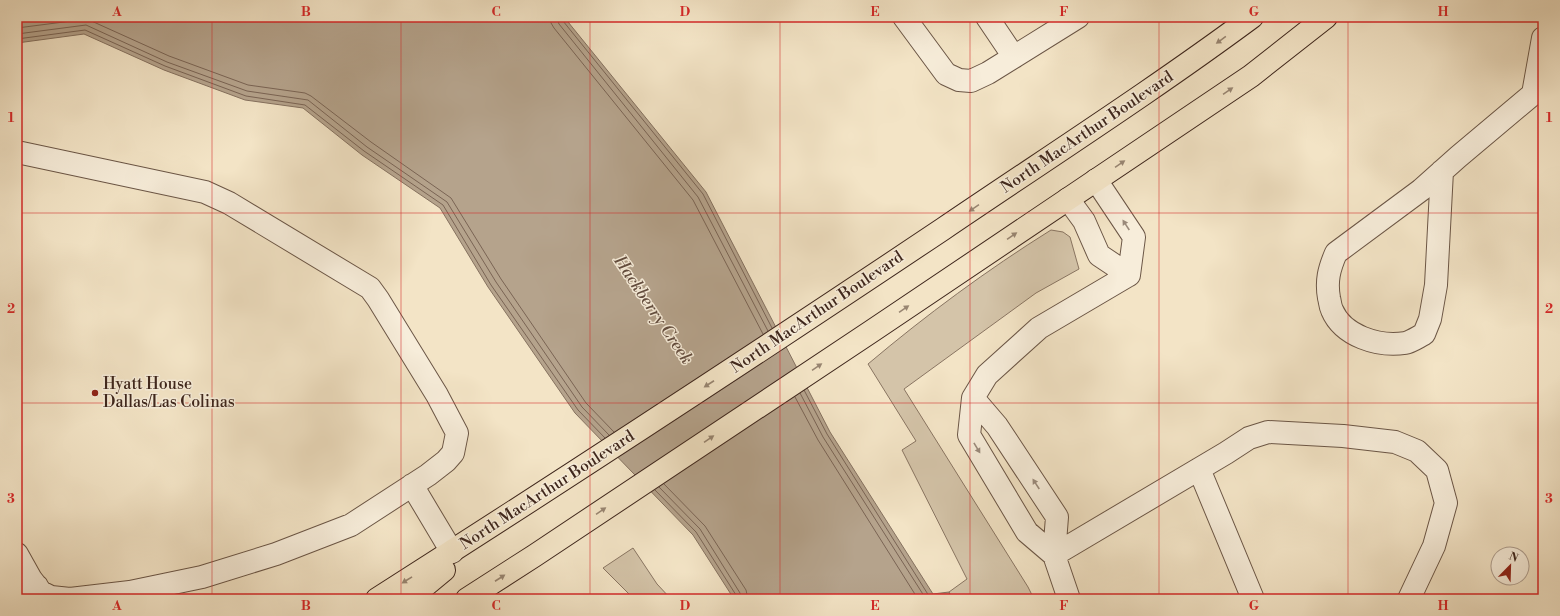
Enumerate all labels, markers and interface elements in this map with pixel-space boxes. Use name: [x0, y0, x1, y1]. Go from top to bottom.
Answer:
text: A: [111, 4, 122, 20]
text: B: [301, 4, 311, 20]
text: C: [491, 4, 501, 20]
text: D: [680, 4, 690, 20]
text: E: [870, 4, 880, 20]
text: F: [1059, 4, 1069, 20]
text: G: [1249, 4, 1260, 20]
text: H: [1438, 4, 1449, 20]
one-way arrow: [1215, 36, 1226, 44]
street label: North MacArthur Boulevard: [997, 67, 1177, 197]
one-way arrow: [1222, 87, 1233, 95]
text: 1: [8, 110, 15, 126]
text: 1: [1546, 110, 1553, 126]
one-way arrow: [1115, 160, 1125, 168]
one-way arrow: [968, 204, 980, 211]
one-way arrow: [1122, 220, 1130, 230]
one-way arrow: [1007, 232, 1017, 240]
street label: North MacArthur Boulevard: [727, 247, 907, 377]
water label: Hackberry Creek: [608, 251, 698, 369]
text: 2: [7, 301, 15, 317]
text: 2: [1545, 301, 1553, 317]
one-way arrow: [899, 305, 909, 313]
one-way arrow: [812, 363, 823, 371]
place label: Hyatt House Dallas/Las Colinas: [103, 374, 235, 412]
one-way arrow: [704, 380, 714, 388]
marker: Hyatt House Dallas/Las Colinas: [90, 388, 100, 398]
street label: North MacArthur Boulevard: [456, 426, 638, 554]
one-way arrow: [704, 435, 714, 443]
one-way arrow: [973, 443, 980, 454]
one-way arrow: [1032, 479, 1039, 490]
text: 3: [7, 491, 15, 507]
text: 3: [1545, 491, 1553, 507]
one-way arrow: [596, 507, 606, 515]
north arrow: [1490, 546, 1530, 586]
text: N: [1507, 550, 1521, 566]
one-way arrow: [495, 574, 505, 582]
one-way arrow: [402, 576, 412, 584]
text: A: [111, 598, 122, 614]
text: B: [301, 598, 311, 614]
text: C: [491, 598, 501, 614]
text: D: [680, 598, 690, 614]
text: E: [870, 598, 880, 614]
text: F: [1059, 598, 1069, 614]
text: G: [1249, 598, 1260, 614]
text: H: [1438, 598, 1449, 614]

